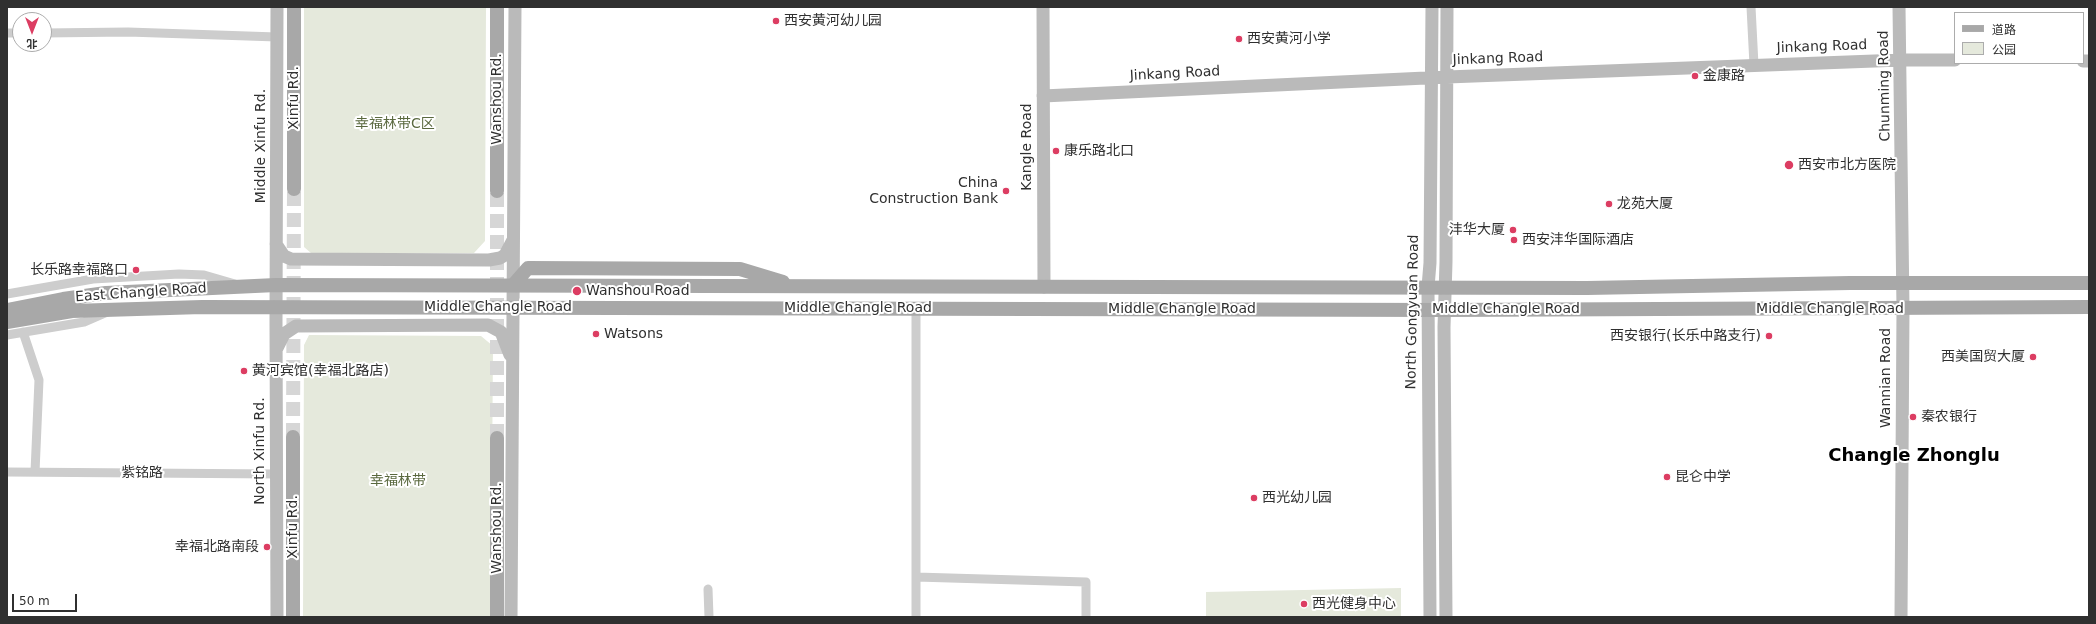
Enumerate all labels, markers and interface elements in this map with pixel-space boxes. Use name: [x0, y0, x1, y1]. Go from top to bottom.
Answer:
north arrow: [12, 12, 52, 52]
legend: [1954, 12, 2084, 64]
place label: 西安黄河幼儿园: [784, 13, 882, 29]
marker: 西安黄河幼儿园: [771, 16, 781, 26]
text: 道路: [1992, 23, 2016, 37]
street label: Chunming Road: [1876, 30, 1894, 142]
place label: 西安黄河小学: [1247, 31, 1331, 47]
marker: 西安黄河小学: [1234, 34, 1244, 44]
text: 北: [27, 37, 38, 50]
street label: Jinkang Road: [1776, 37, 1868, 57]
text: 公园: [1992, 43, 2016, 57]
street label: Jinkang Road: [1452, 49, 1544, 69]
street label: Wanshou Rd.: [489, 53, 505, 145]
street label: Jinkang Road: [1129, 63, 1221, 85]
street label: Xinfu Rd.: [286, 66, 302, 130]
place label: 金康路: [1703, 68, 1745, 84]
marker: 金康路: [1690, 71, 1700, 81]
street label: Middle Xinfu Rd.: [253, 89, 269, 203]
street label: Kangle Road: [1019, 103, 1035, 191]
park label: 幸福林带C区: [355, 116, 435, 132]
place label: 康乐路北口: [1064, 143, 1134, 159]
marker: 康乐路北口: [1051, 146, 1061, 156]
place label: 西安市北方医院: [1798, 157, 1896, 173]
marker: 西安市北方医院: [1783, 159, 1795, 171]
place label: China Construction Bank: [869, 175, 998, 208]
marker: China Construction Bank: [1001, 186, 1011, 196]
place label: 龙苑大厦: [1617, 196, 1673, 212]
marker: 龙苑大厦: [1604, 199, 1614, 209]
place label: 沣华大厦: [1449, 222, 1505, 238]
marker: 沣华大厦: [1508, 225, 1518, 235]
place label: 西安沣华国际酒店: [1522, 232, 1634, 248]
street label: North Gongyuan Road: [1403, 234, 1423, 390]
marker: 西安沣华国际酒店: [1509, 235, 1519, 245]
place label: 长乐路幸福路口: [30, 262, 128, 278]
marker: 长乐路幸福路口: [131, 265, 141, 275]
street label: East Changle Road: [75, 280, 207, 306]
place label: Wanshou Road: [586, 283, 690, 299]
marker: Wanshou Road: [571, 285, 583, 297]
street label: Middle Changle Road: [424, 299, 572, 315]
street label: Middle Changle Road: [784, 300, 932, 316]
street label: Middle Changle Road: [1108, 301, 1256, 317]
street label: Middle Changle Road: [1432, 301, 1580, 317]
street label: Middle Changle Road: [1756, 301, 1904, 317]
place label: Watsons: [604, 326, 663, 342]
place label: 西安银行(长乐中路支行): [1610, 328, 1761, 344]
street label: Wannian Road: [1878, 328, 1894, 428]
marker: Watsons: [591, 329, 601, 339]
marker: 西安银行(长乐中路支行): [1764, 331, 1774, 341]
place label: 西美国贸大厦: [1941, 349, 2025, 365]
marker: 西美国贸大厦: [2028, 352, 2038, 362]
place label: 黄河宾馆(幸福北路店): [252, 363, 389, 379]
marker: 黄河宾馆(幸福北路店): [239, 366, 249, 376]
street label: North Xinfu Rd.: [252, 397, 268, 505]
place label: 秦农银行: [1921, 409, 1977, 425]
marker: 秦农银行: [1908, 412, 1918, 422]
district label: Changle Zhonglu: [1828, 445, 2000, 467]
street label: 紫铭路: [121, 465, 163, 481]
place label: 昆仑中学: [1675, 469, 1731, 485]
marker: 昆仑中学: [1662, 472, 1672, 482]
park label: 幸福林带: [370, 473, 426, 489]
street label: Wanshou Rd.: [489, 482, 505, 574]
place label: 西光幼儿园: [1262, 490, 1332, 506]
marker: 西光幼儿园: [1249, 493, 1259, 503]
street label: Xinfu Rd.: [285, 495, 301, 559]
place label: 幸福北路南段: [175, 539, 259, 555]
marker: 幸福北路南段: [262, 542, 272, 552]
scale bar: [14, 586, 79, 612]
text: 50 m: [19, 594, 50, 608]
place label: 西光健身中心: [1312, 596, 1396, 612]
marker: 西光健身中心: [1299, 599, 1309, 609]

